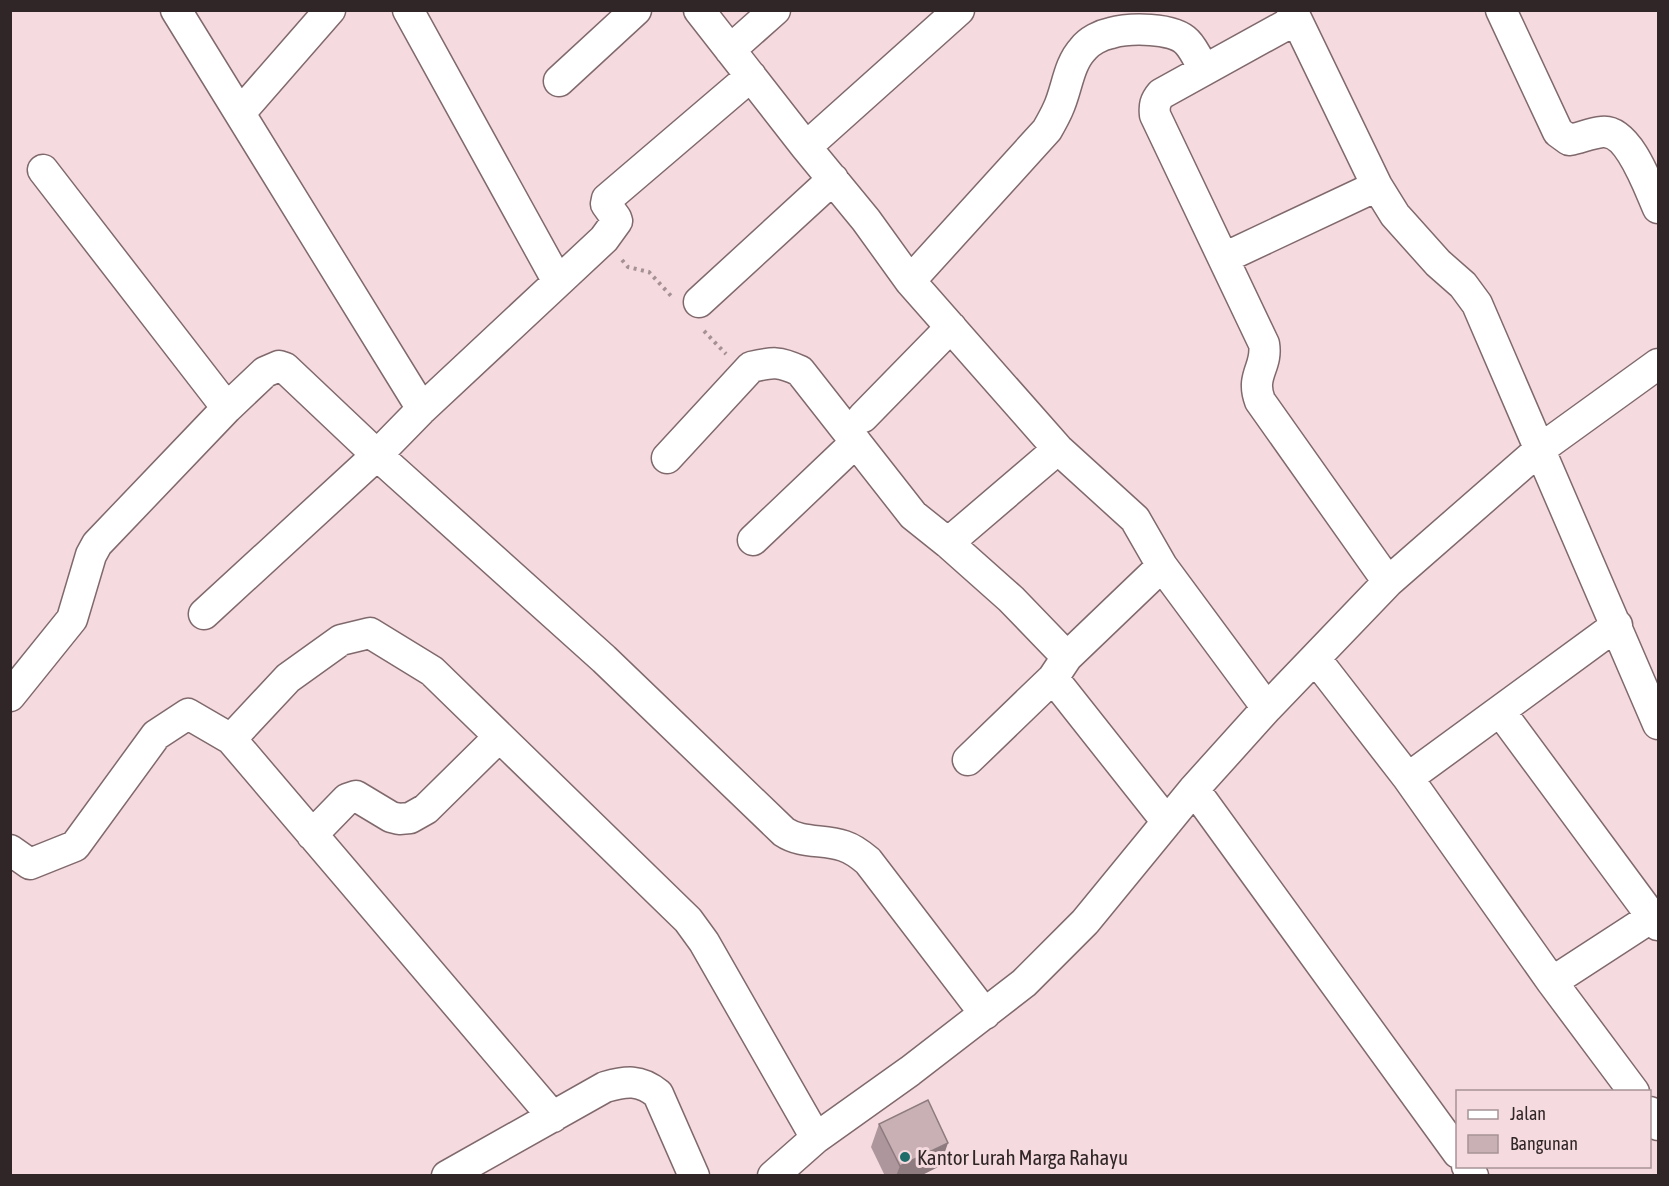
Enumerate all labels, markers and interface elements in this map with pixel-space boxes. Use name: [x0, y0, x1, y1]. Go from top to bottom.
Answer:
legend: [1456, 1090, 1651, 1168]
text: Jalan: [1510, 1103, 1546, 1124]
text: Bangunan: [1510, 1133, 1578, 1154]
place label: Kantor Lurah Marga Rahayu: [917, 1145, 1128, 1169]
marker: Kantor Lurah Marga Rahayu: [898, 1150, 912, 1164]

